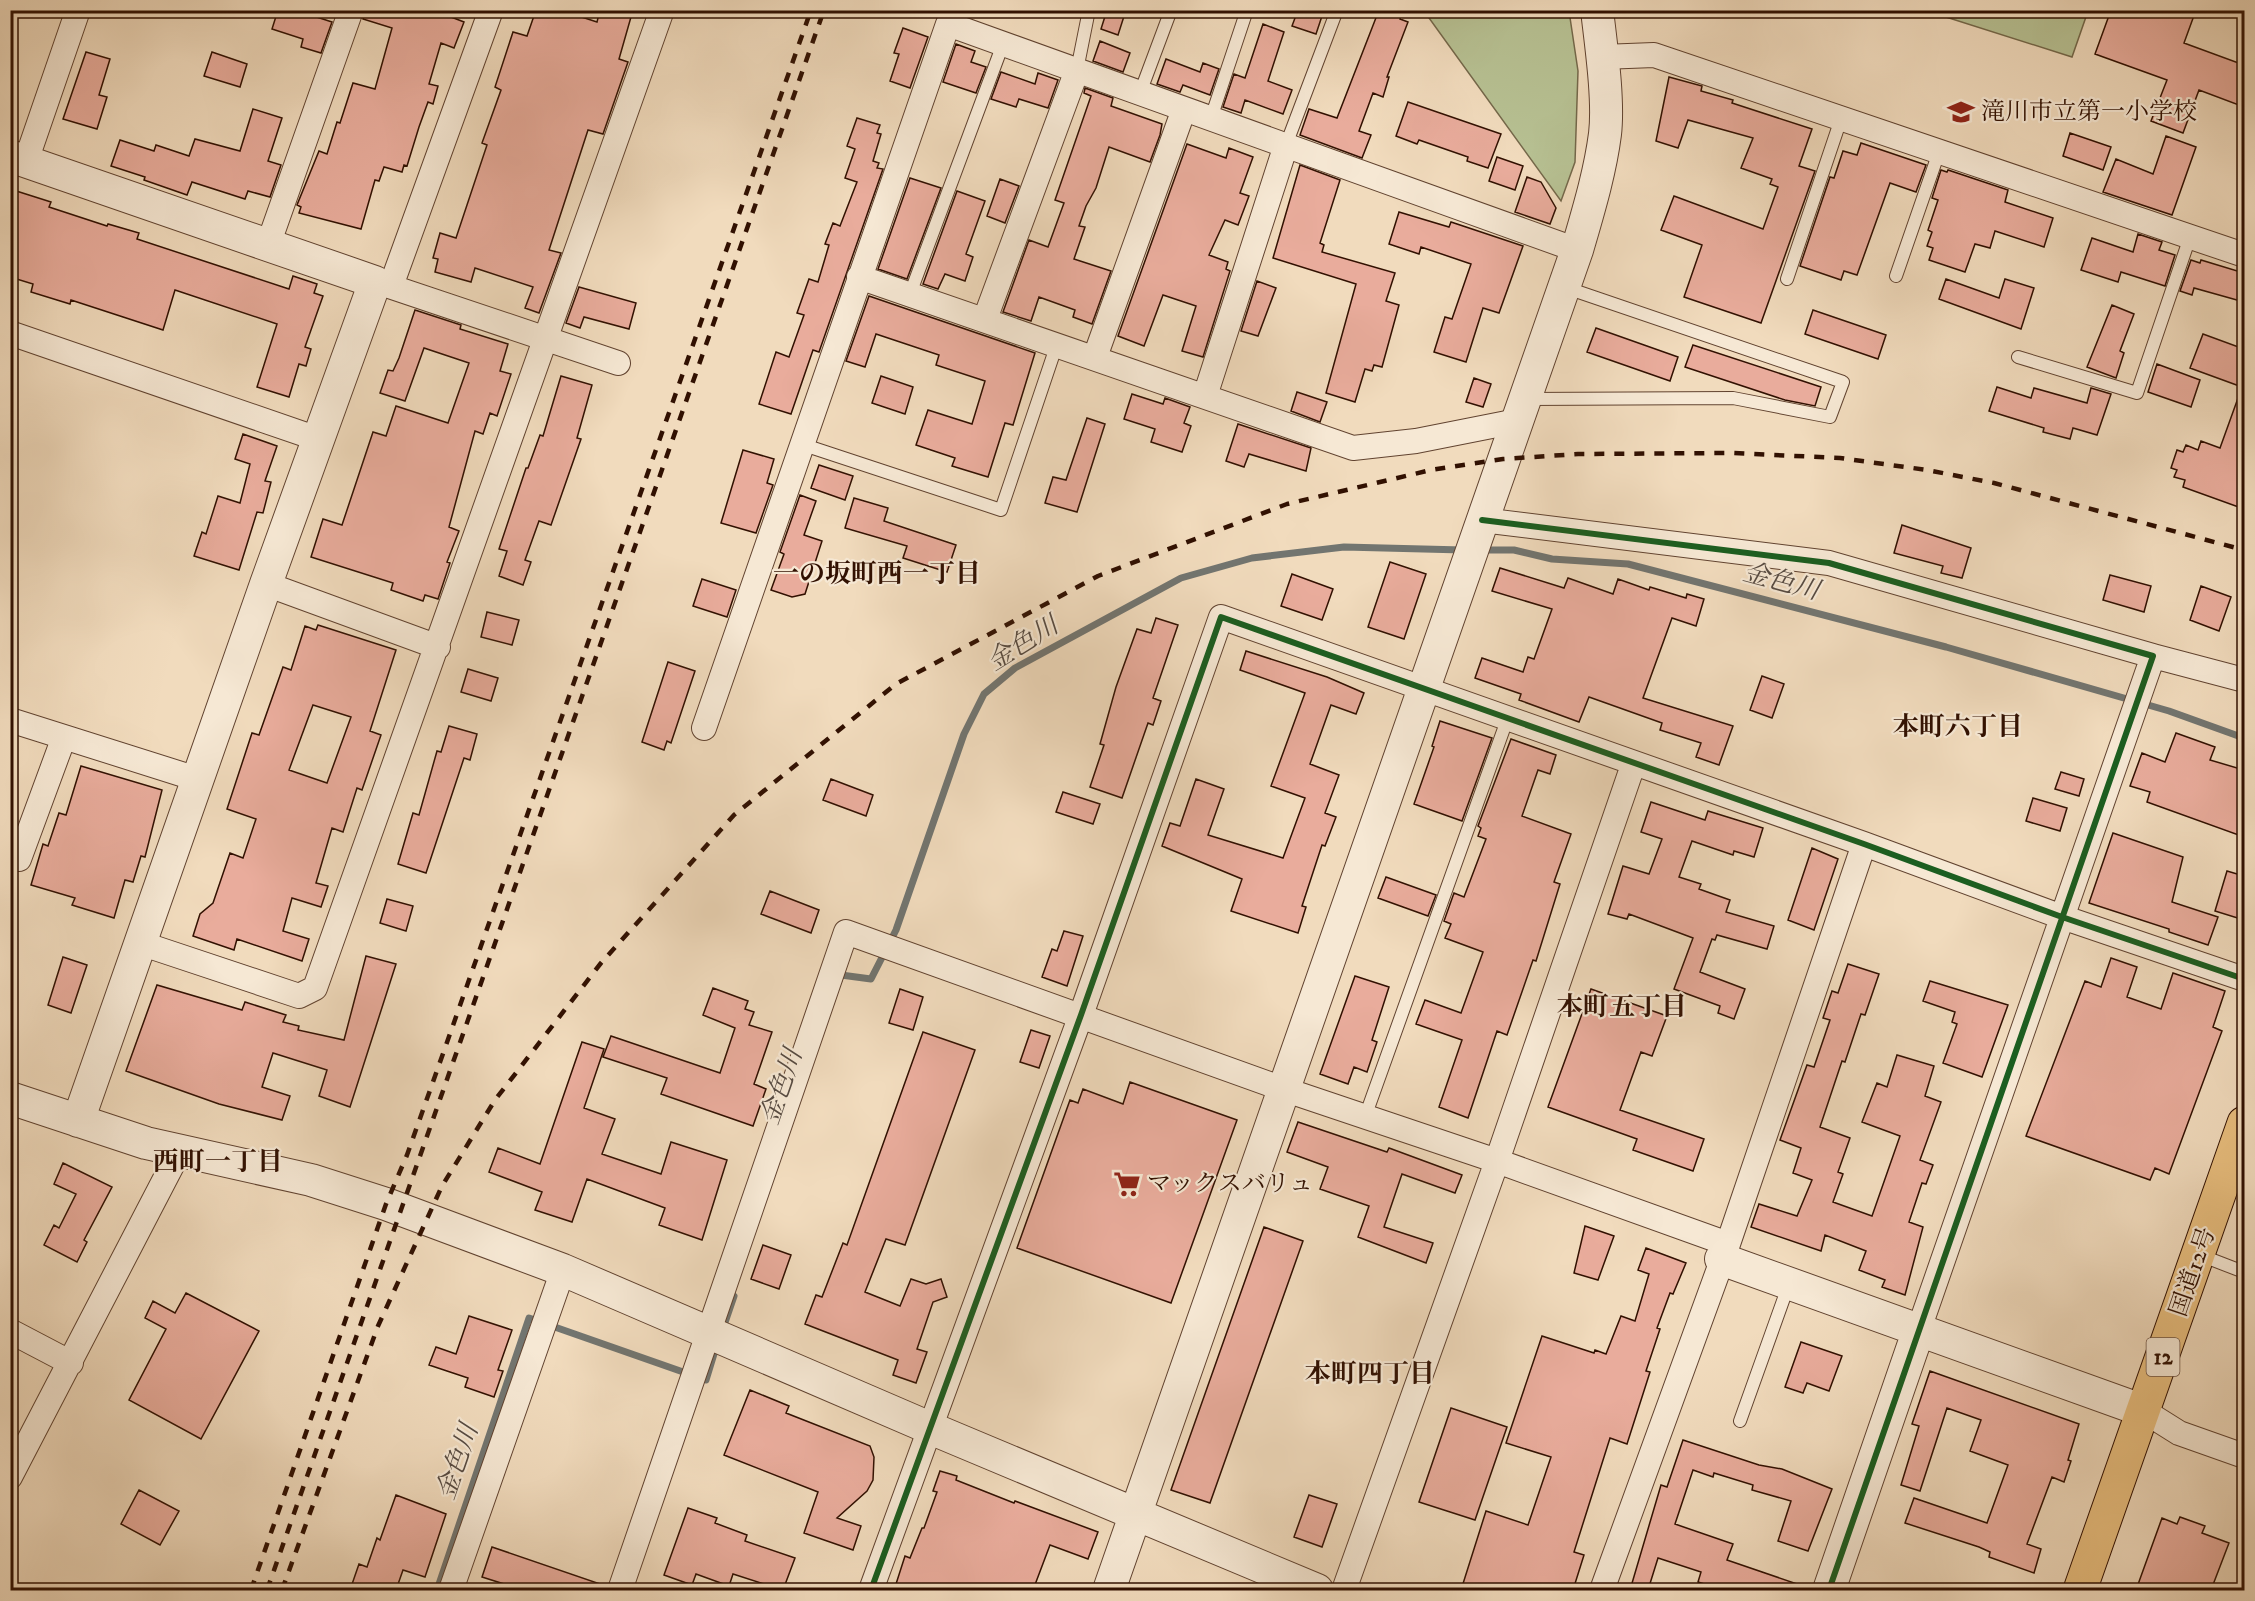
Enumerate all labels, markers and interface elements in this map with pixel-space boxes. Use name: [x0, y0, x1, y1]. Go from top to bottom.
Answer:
school or university icon: 滝川市立第一小学校: [1946, 97, 1976, 127]
place label: 滝川市立第一小学校: [1981, 97, 2197, 127]
water label: 金色川: [1739, 556, 1826, 609]
district label: 一の坂町西一丁目: [773, 558, 981, 591]
water label: 金色川: [981, 608, 1067, 679]
district label: 本町六丁目: [1893, 711, 2023, 744]
district label: 本町五丁目: [1557, 991, 1687, 1024]
water label: 金色川: [754, 1042, 811, 1129]
district label: 西町一丁目: [153, 1146, 283, 1179]
supermarket icon: マックスバリュ: [1112, 1169, 1142, 1199]
place label: マックスバリュ: [1147, 1169, 1313, 1199]
street label: 国道12号: [2164, 1223, 2222, 1321]
road number: 12: [2146, 1338, 2180, 1376]
district label: 本町四丁目: [1305, 1358, 1435, 1391]
water label: 金色川: [430, 1417, 487, 1504]

